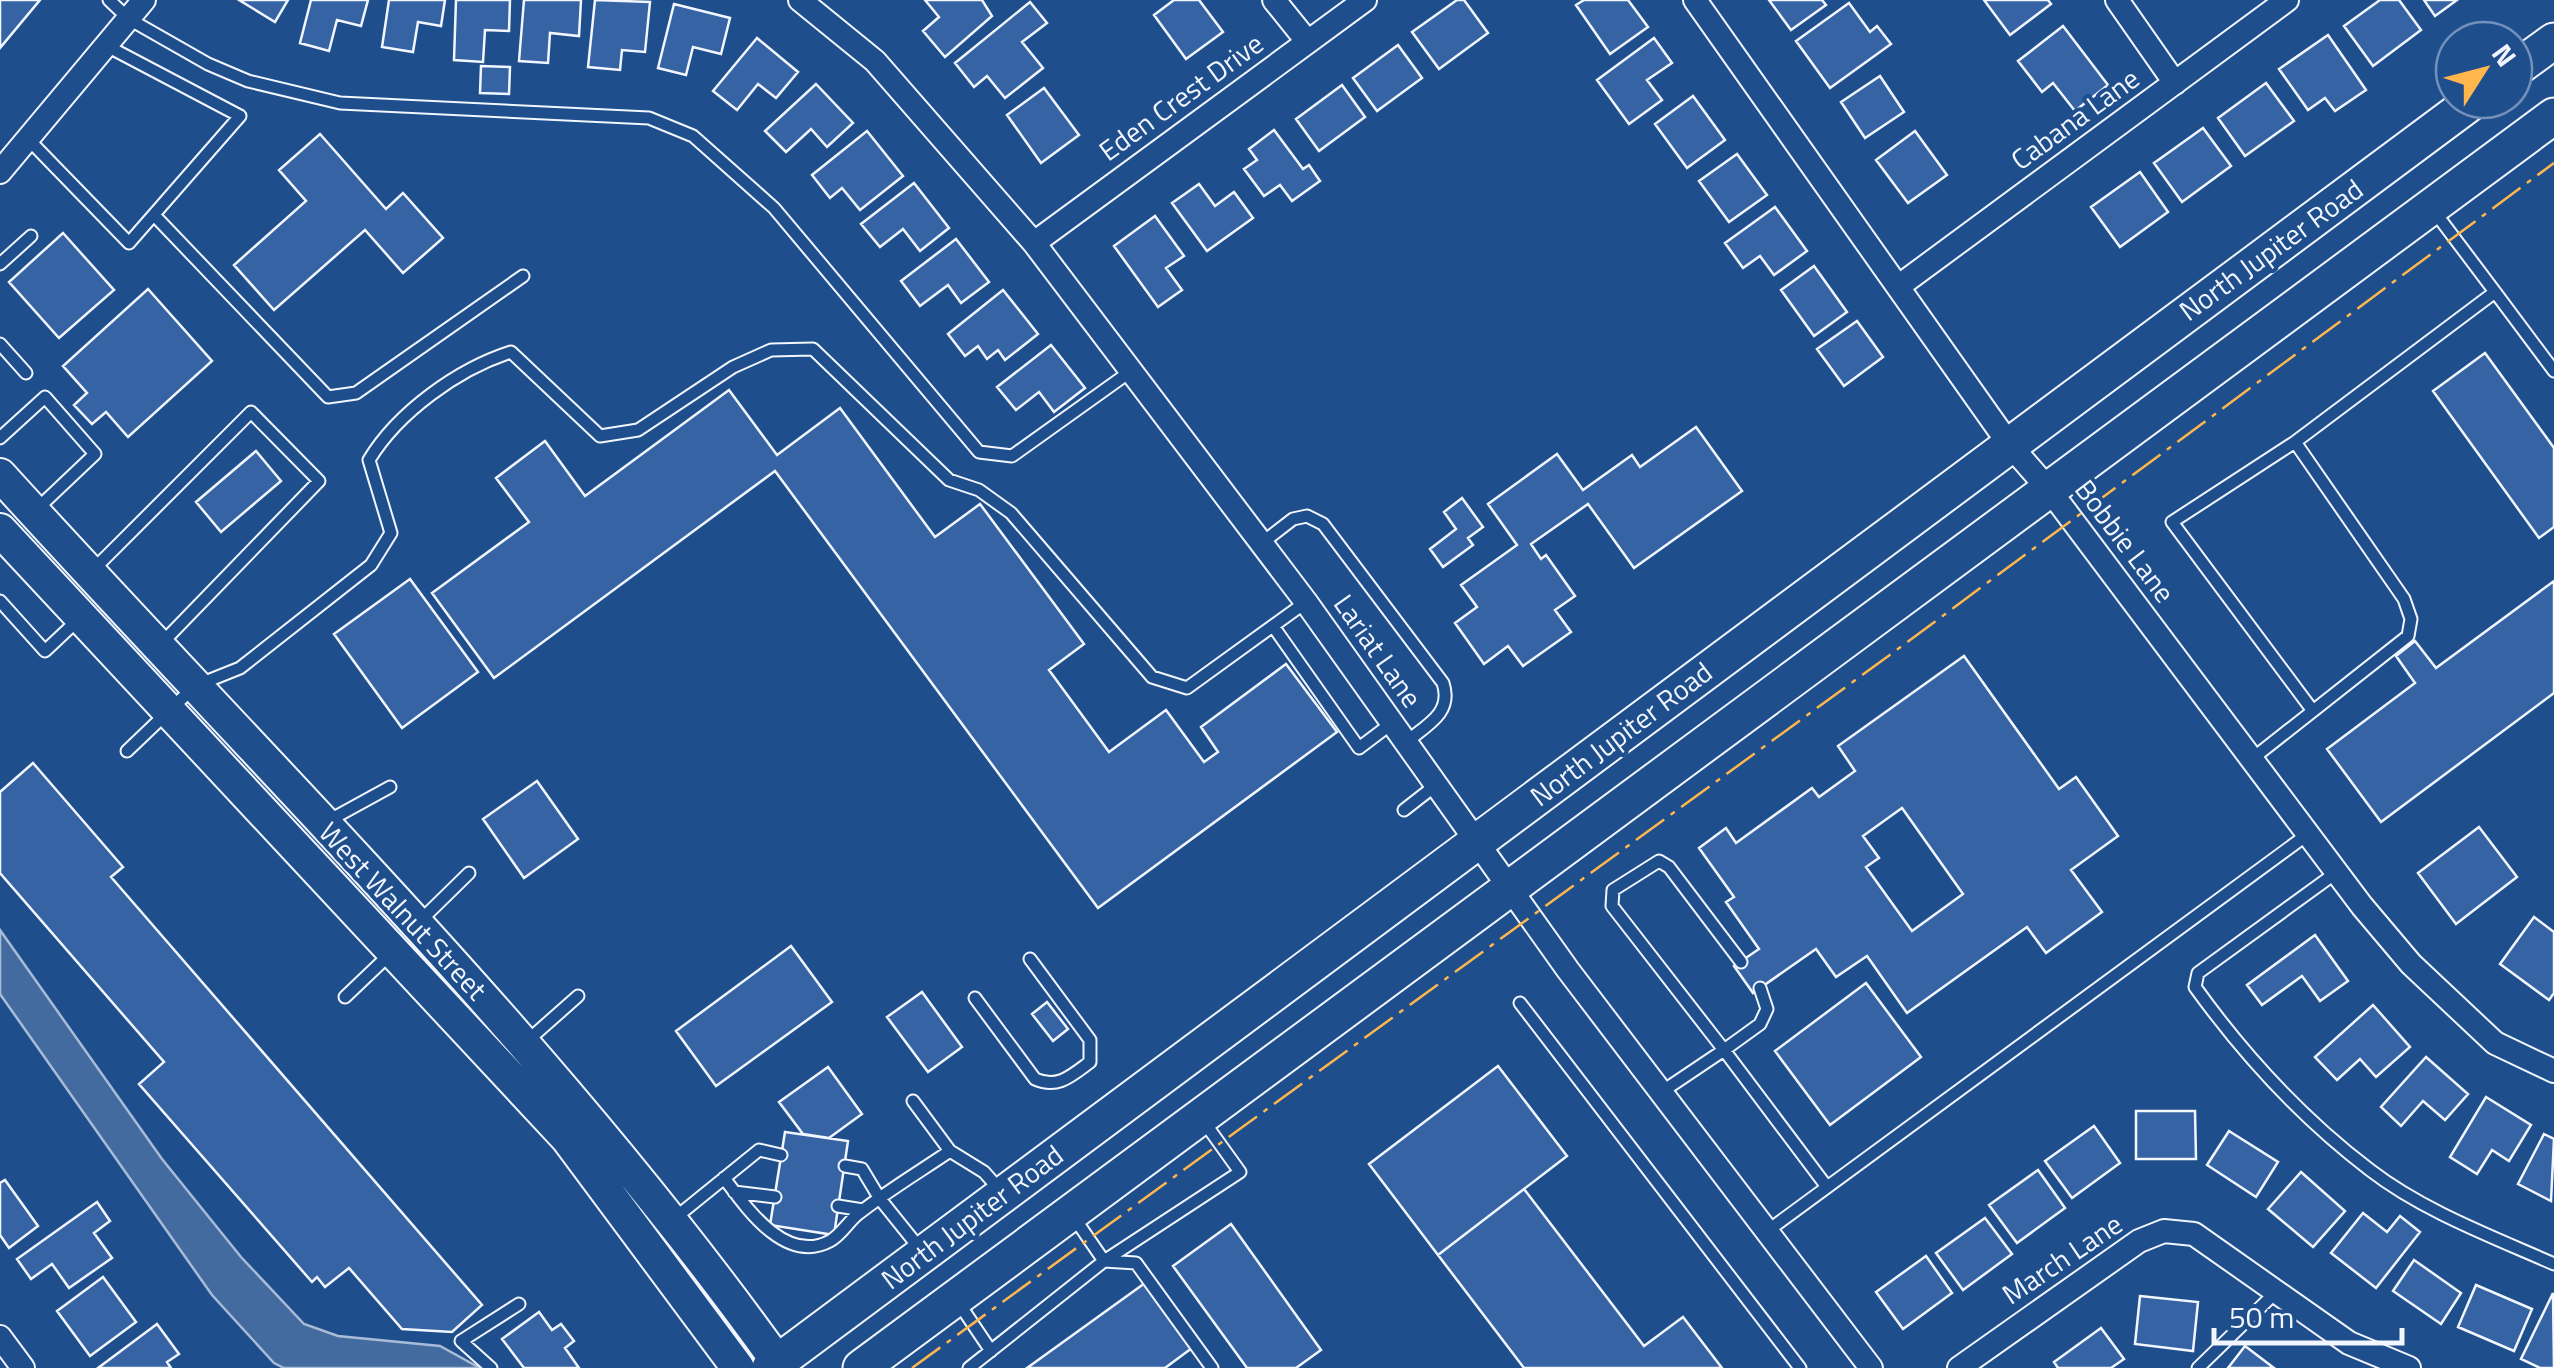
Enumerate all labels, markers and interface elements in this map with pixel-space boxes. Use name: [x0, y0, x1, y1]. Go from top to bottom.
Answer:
north arrow: [2434, 20, 2534, 120]
street label: Eden Crest Drive: [1089, 22, 1272, 171]
text: N: [2482, 35, 2528, 75]
street label: Cabana Lane: [2001, 57, 2148, 180]
street label: North Jupiter Road: [2170, 168, 2372, 331]
street label: Bobbie Lane: [2065, 470, 2186, 611]
street label: Lariat Lane: [1324, 585, 1433, 716]
street label: North Jupiter Road: [1520, 651, 1721, 817]
street label: West Walnut Street: [309, 812, 498, 1010]
street label: North Jupiter Road: [871, 1134, 1072, 1300]
street label: March Lane: [1993, 1202, 2131, 1315]
scale bar: [2214, 1283, 2402, 1345]
text: 50 m: [2229, 1294, 2294, 1340]

